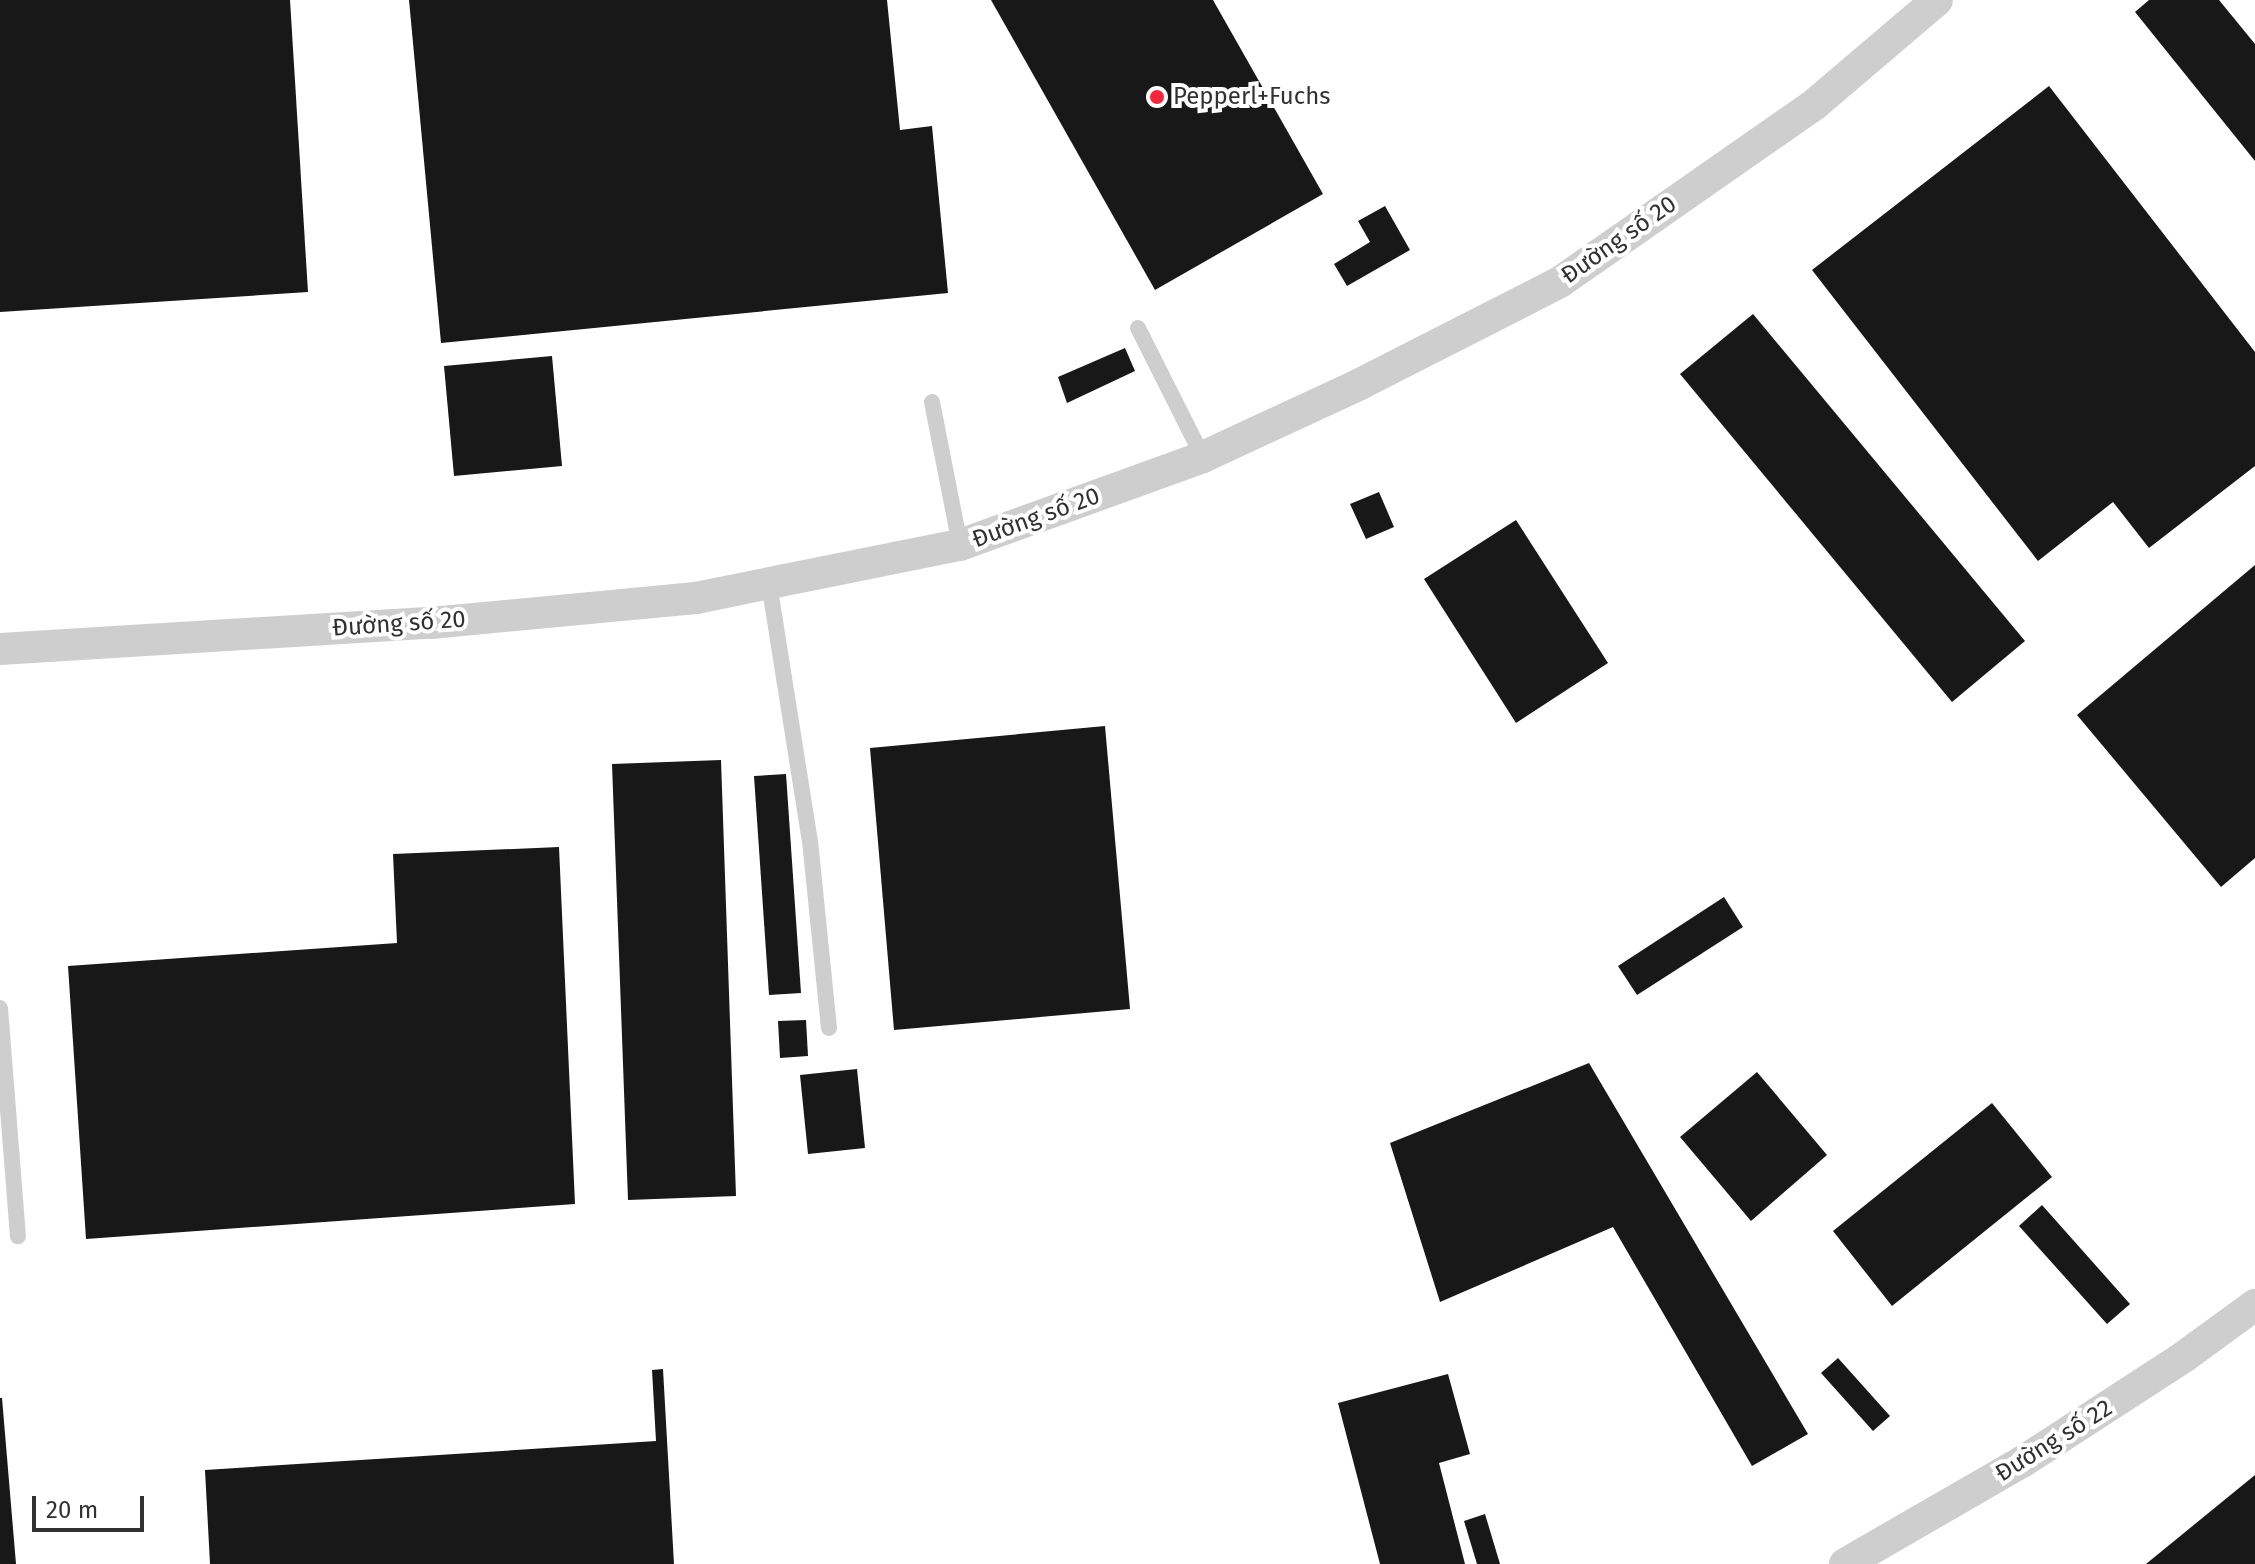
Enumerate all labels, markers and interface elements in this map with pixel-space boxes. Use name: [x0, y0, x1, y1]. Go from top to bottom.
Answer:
place label: Pepperl+Fuchs: [1173, 83, 1331, 111]
marker: Pepperl+Fuchs: [1148, 88, 1166, 106]
street label: Đường số 20: [1556, 190, 1682, 290]
street label: Đường số 20: [968, 482, 1104, 554]
street label: Đường số 20: [331, 605, 467, 643]
street label: Đường số 22: [1990, 1394, 2118, 1488]
scale bar: [36, 1480, 148, 1530]
text: 20 m: [46, 1496, 98, 1524]

